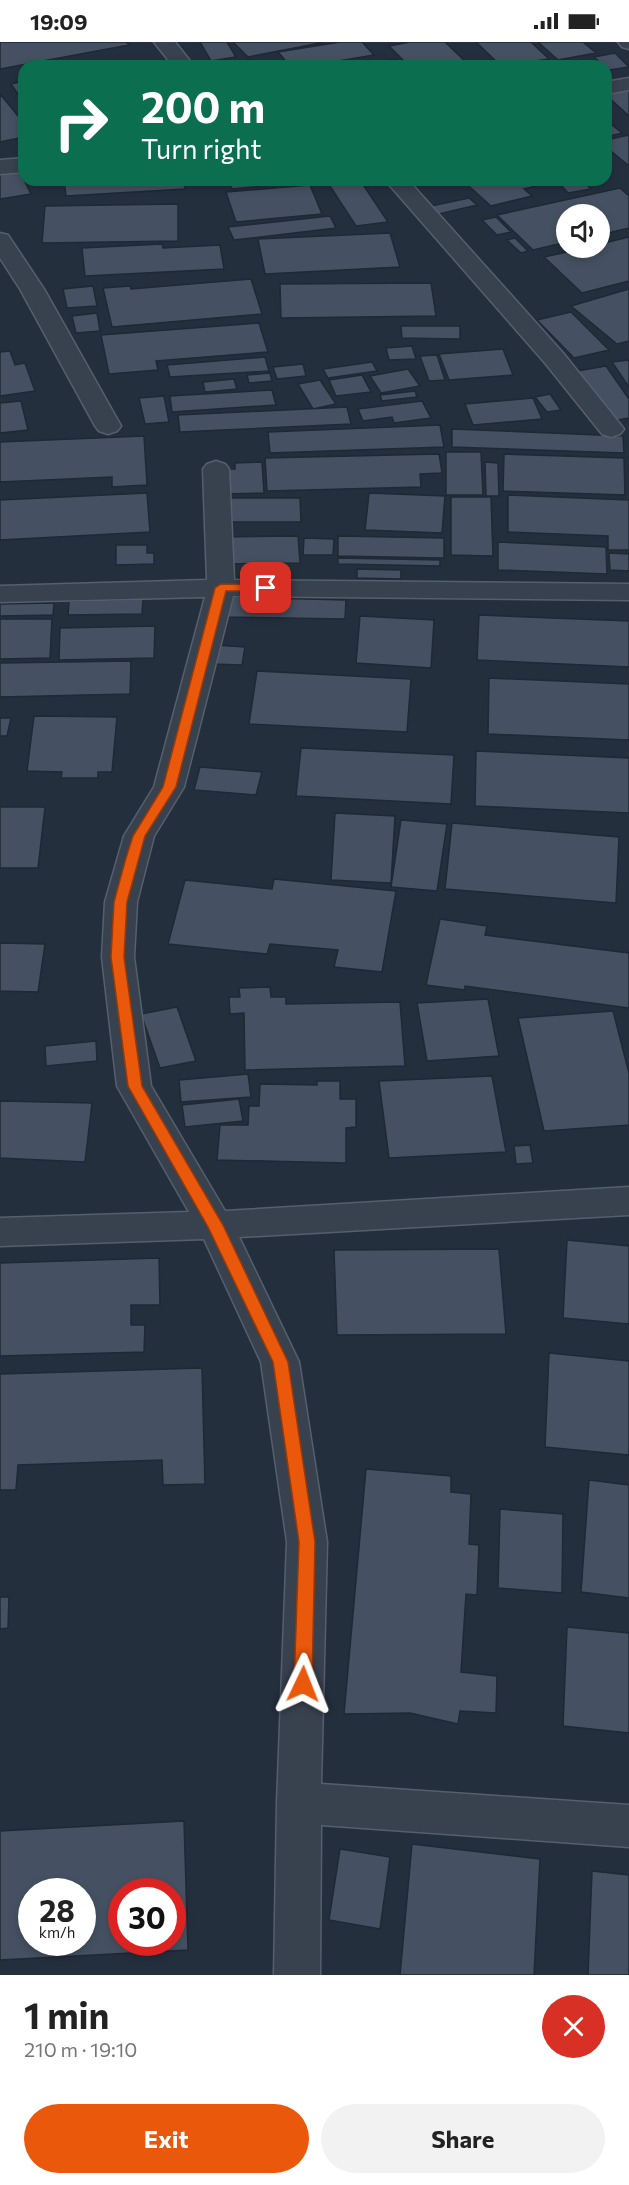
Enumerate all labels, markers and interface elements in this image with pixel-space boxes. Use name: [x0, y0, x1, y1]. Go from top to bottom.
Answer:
text: 19:09: [30, 8, 88, 35]
text: 200 m: [141, 80, 265, 132]
icon: right: [42, 84, 120, 162]
text: Turn right: [141, 132, 261, 165]
map controls: [556, 204, 610, 258]
button: sound: [556, 204, 610, 258]
pin: [240, 562, 291, 613]
icon: arrive: [249, 571, 282, 604]
position arrow: [271, 1652, 335, 1716]
speed limit sign: 30: [108, 1878, 186, 1956]
text: 28: [39, 1891, 75, 1928]
text: km/h: [39, 1923, 75, 1941]
text: 1 min: [24, 1992, 109, 2036]
button: close: [542, 1995, 605, 2058]
text: 210 m · 19:10: [24, 2037, 137, 2061]
button: Exit: [24, 2104, 309, 2173]
button: Share: [321, 2104, 605, 2173]

